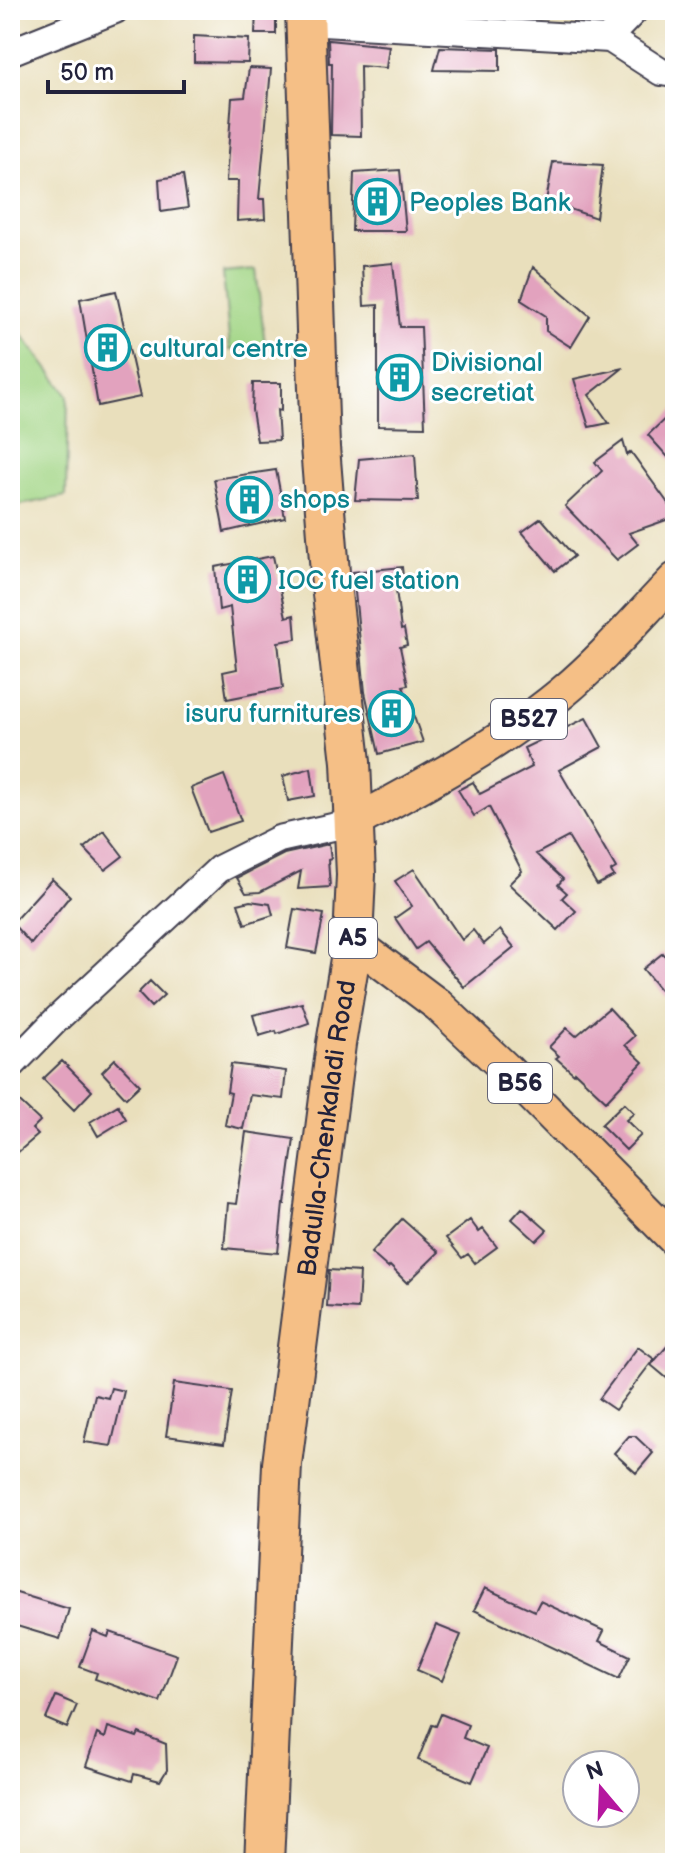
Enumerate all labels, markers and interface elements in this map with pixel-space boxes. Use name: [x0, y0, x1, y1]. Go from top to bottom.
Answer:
scale bar: [48, 44, 184, 94]
text: 50 m: [60, 58, 114, 87]
building icon: Peoples Bank: [354, 178, 402, 226]
place label: Peoples Bank: [409, 188, 571, 219]
building icon: cultural centre: [84, 324, 132, 372]
place label: cultural centre: [139, 334, 308, 365]
place label: Divisional secretiat: [431, 348, 543, 409]
building icon: Divisional secretiat: [376, 353, 424, 401]
building icon: shops: [225, 475, 273, 523]
place label: shops: [280, 485, 350, 516]
building icon: IOC fuel station: [223, 556, 271, 604]
place label: IOC fuel station: [278, 566, 460, 597]
building icon: isuru furnitures: [368, 689, 416, 737]
place label: isuru furnitures: [185, 699, 361, 730]
road number: B527: [491, 699, 567, 739]
road number: A5: [329, 918, 377, 958]
street label: Badulla-Chenkaladi Road: [292, 978, 363, 1279]
road number: B56: [488, 1063, 552, 1103]
north arrow: [561, 1749, 641, 1829]
text: N: [583, 1756, 607, 1787]

